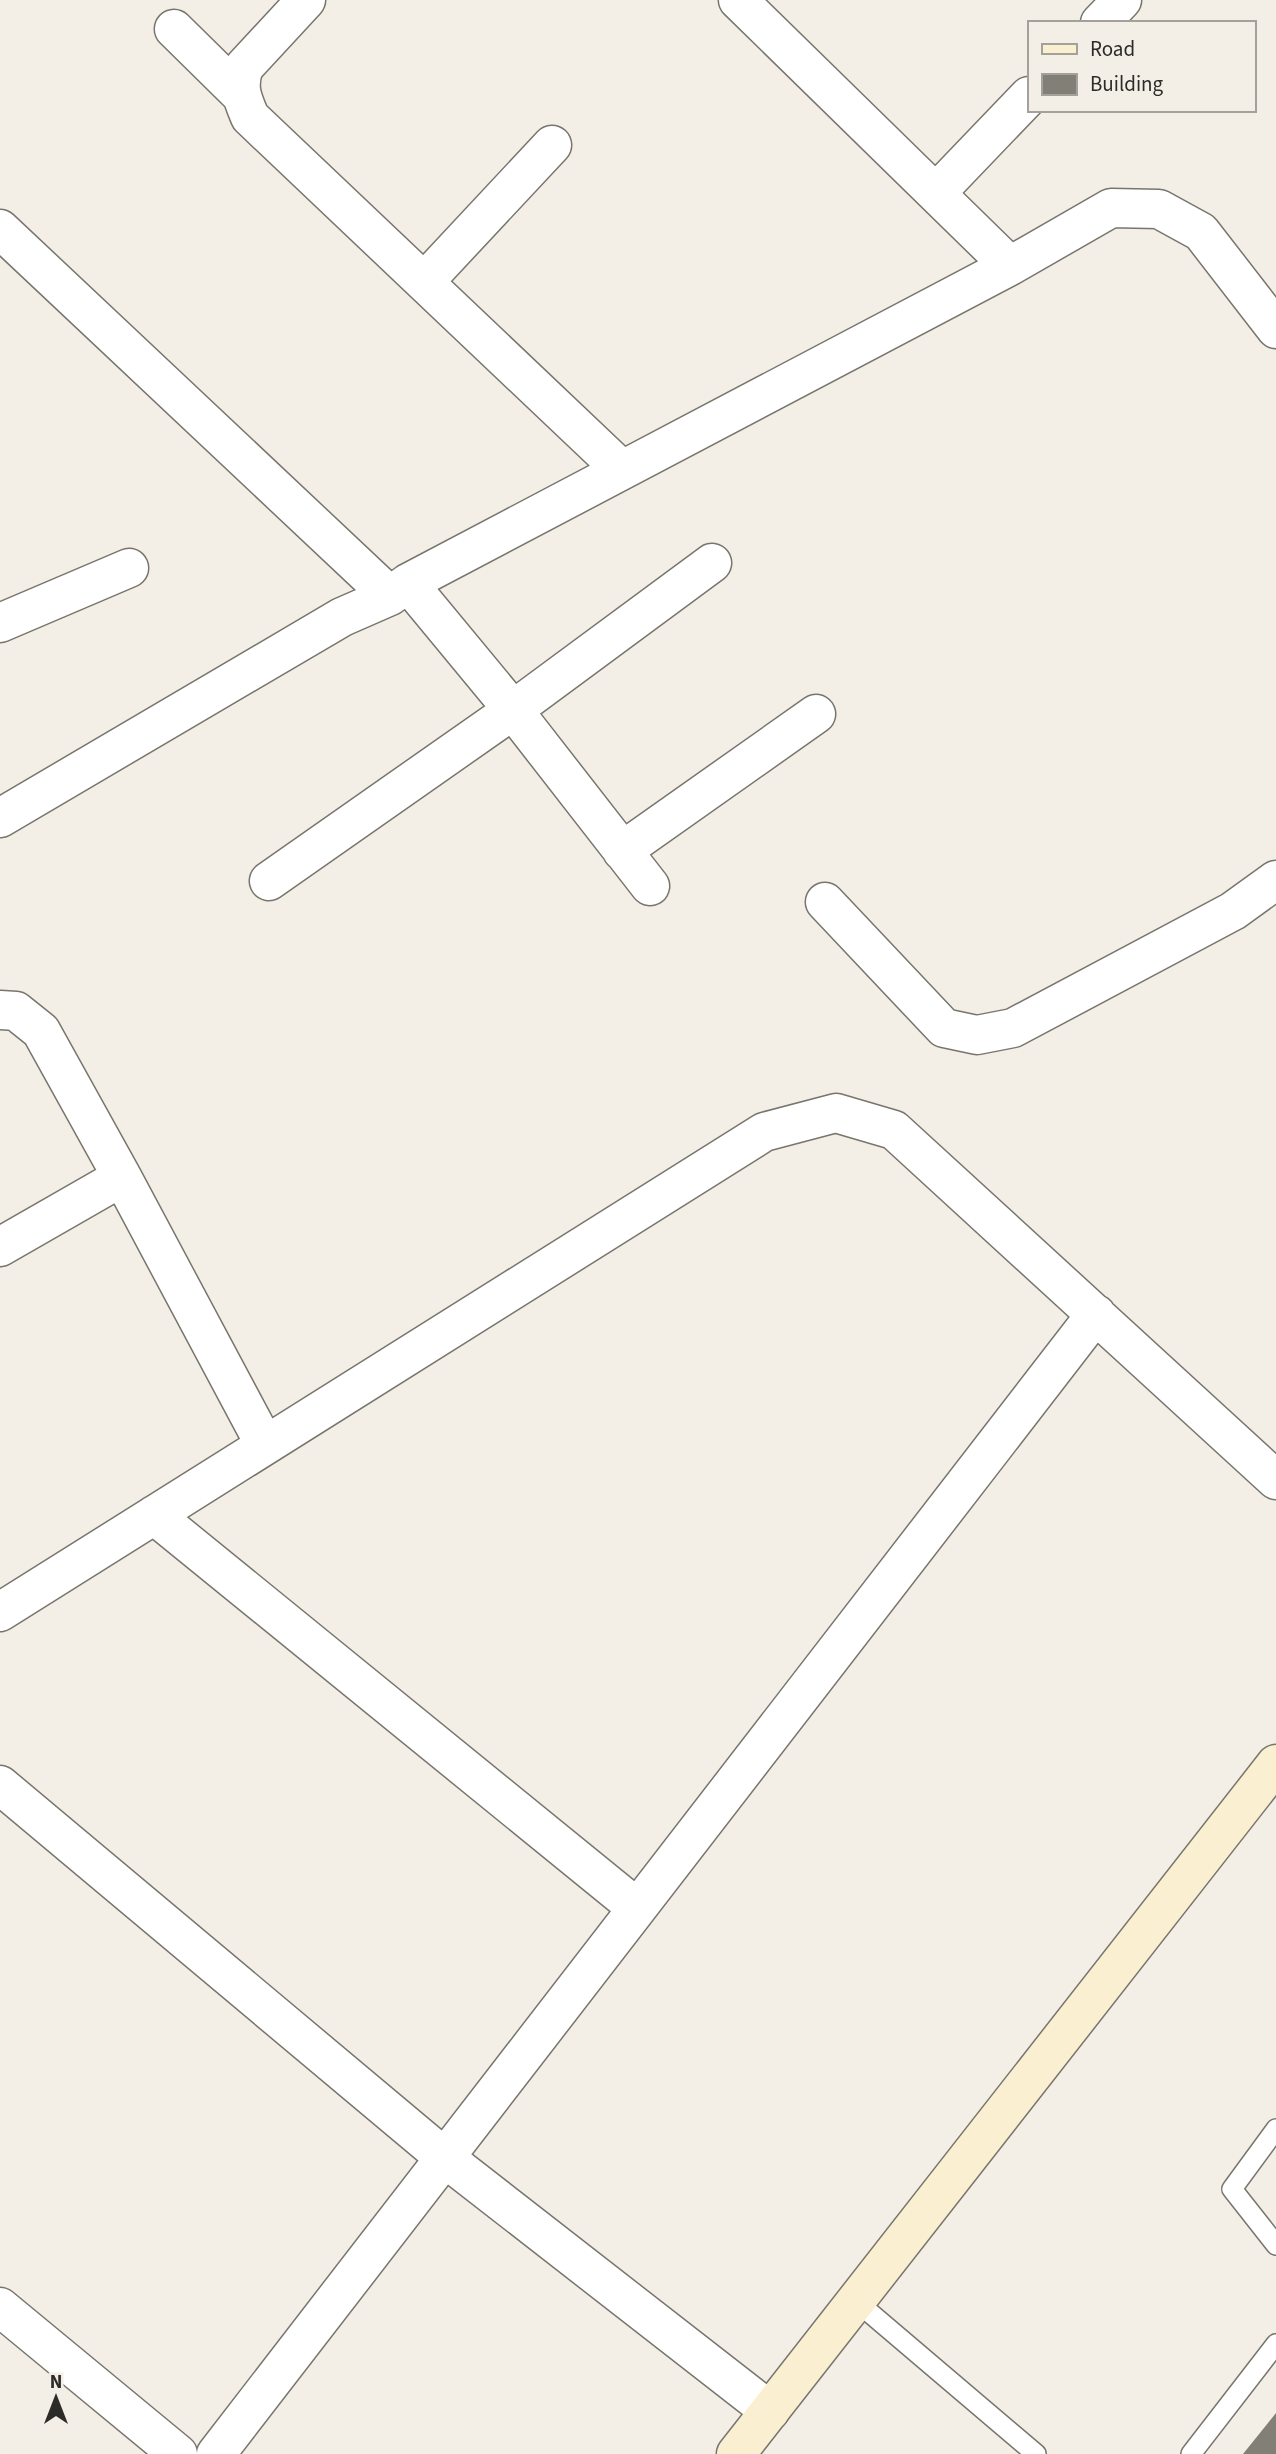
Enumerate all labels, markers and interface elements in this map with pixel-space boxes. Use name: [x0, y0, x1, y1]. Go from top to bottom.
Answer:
legend: [1028, 21, 1255, 112]
text: Road: [1090, 34, 1135, 64]
text: Building: [1090, 69, 1164, 99]
north arrow: [21, 2363, 91, 2433]
text: N: [50, 2369, 62, 2396]

